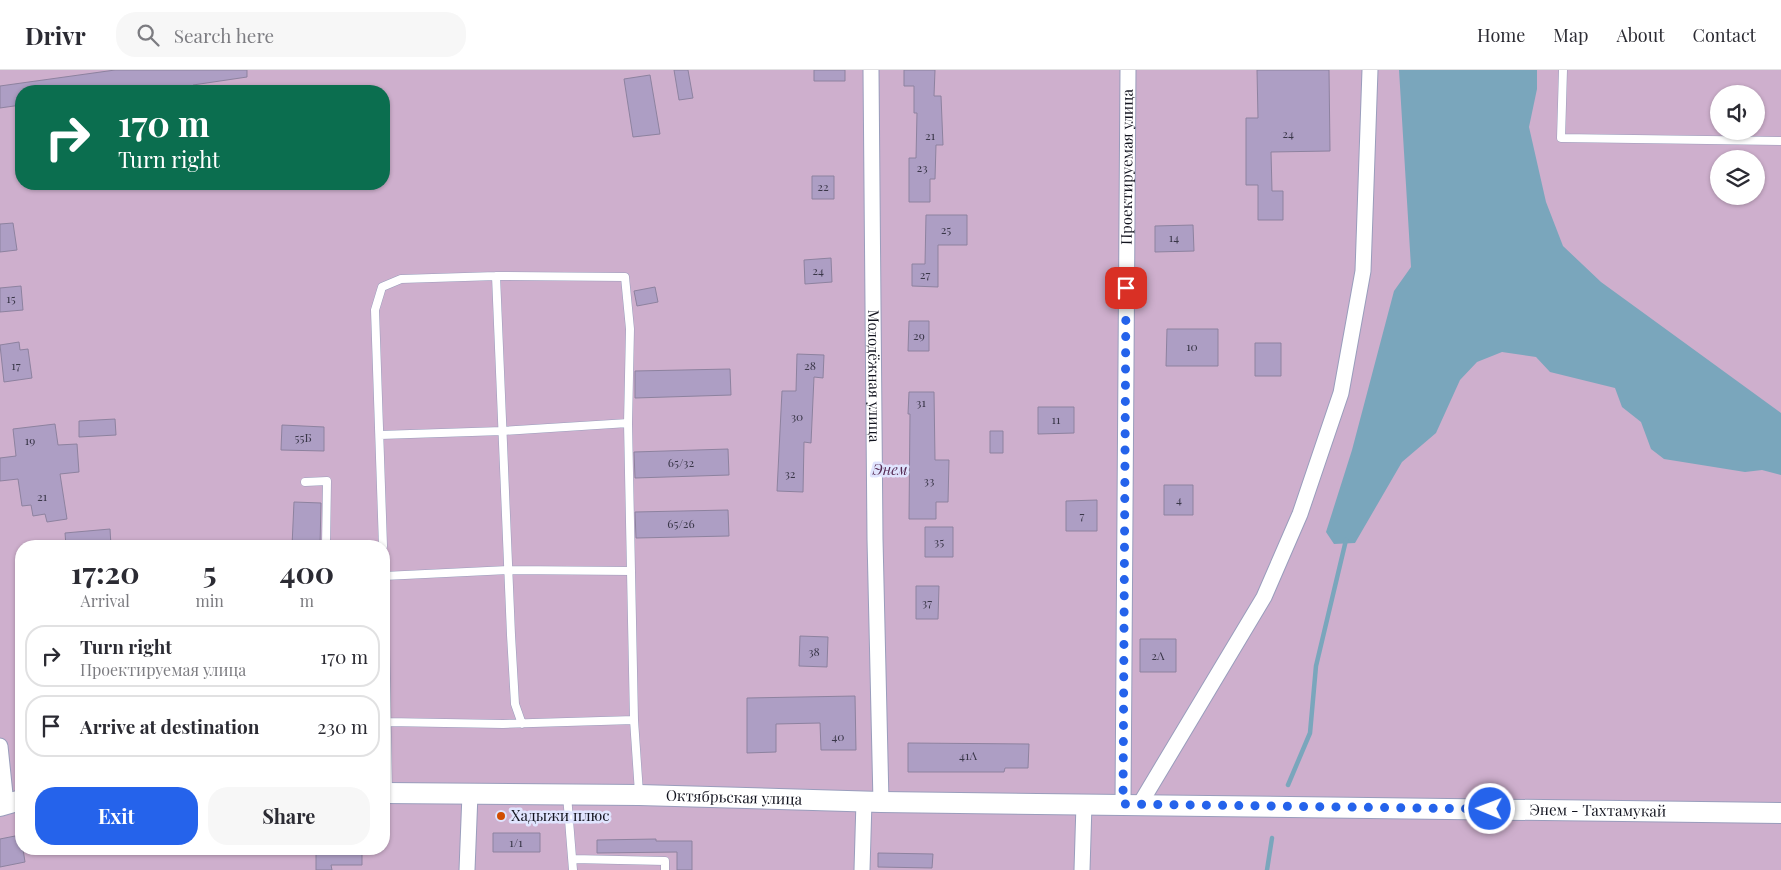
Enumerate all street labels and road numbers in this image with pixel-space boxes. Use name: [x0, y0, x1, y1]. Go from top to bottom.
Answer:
street label: Проектируемая улица: [1116, 88, 1137, 245]
street label: Молодёжная улица: [864, 309, 885, 443]
street label: Октябрьская улица: [666, 785, 803, 809]
street label: Энем - Тахтамукай: [1529, 799, 1666, 821]

